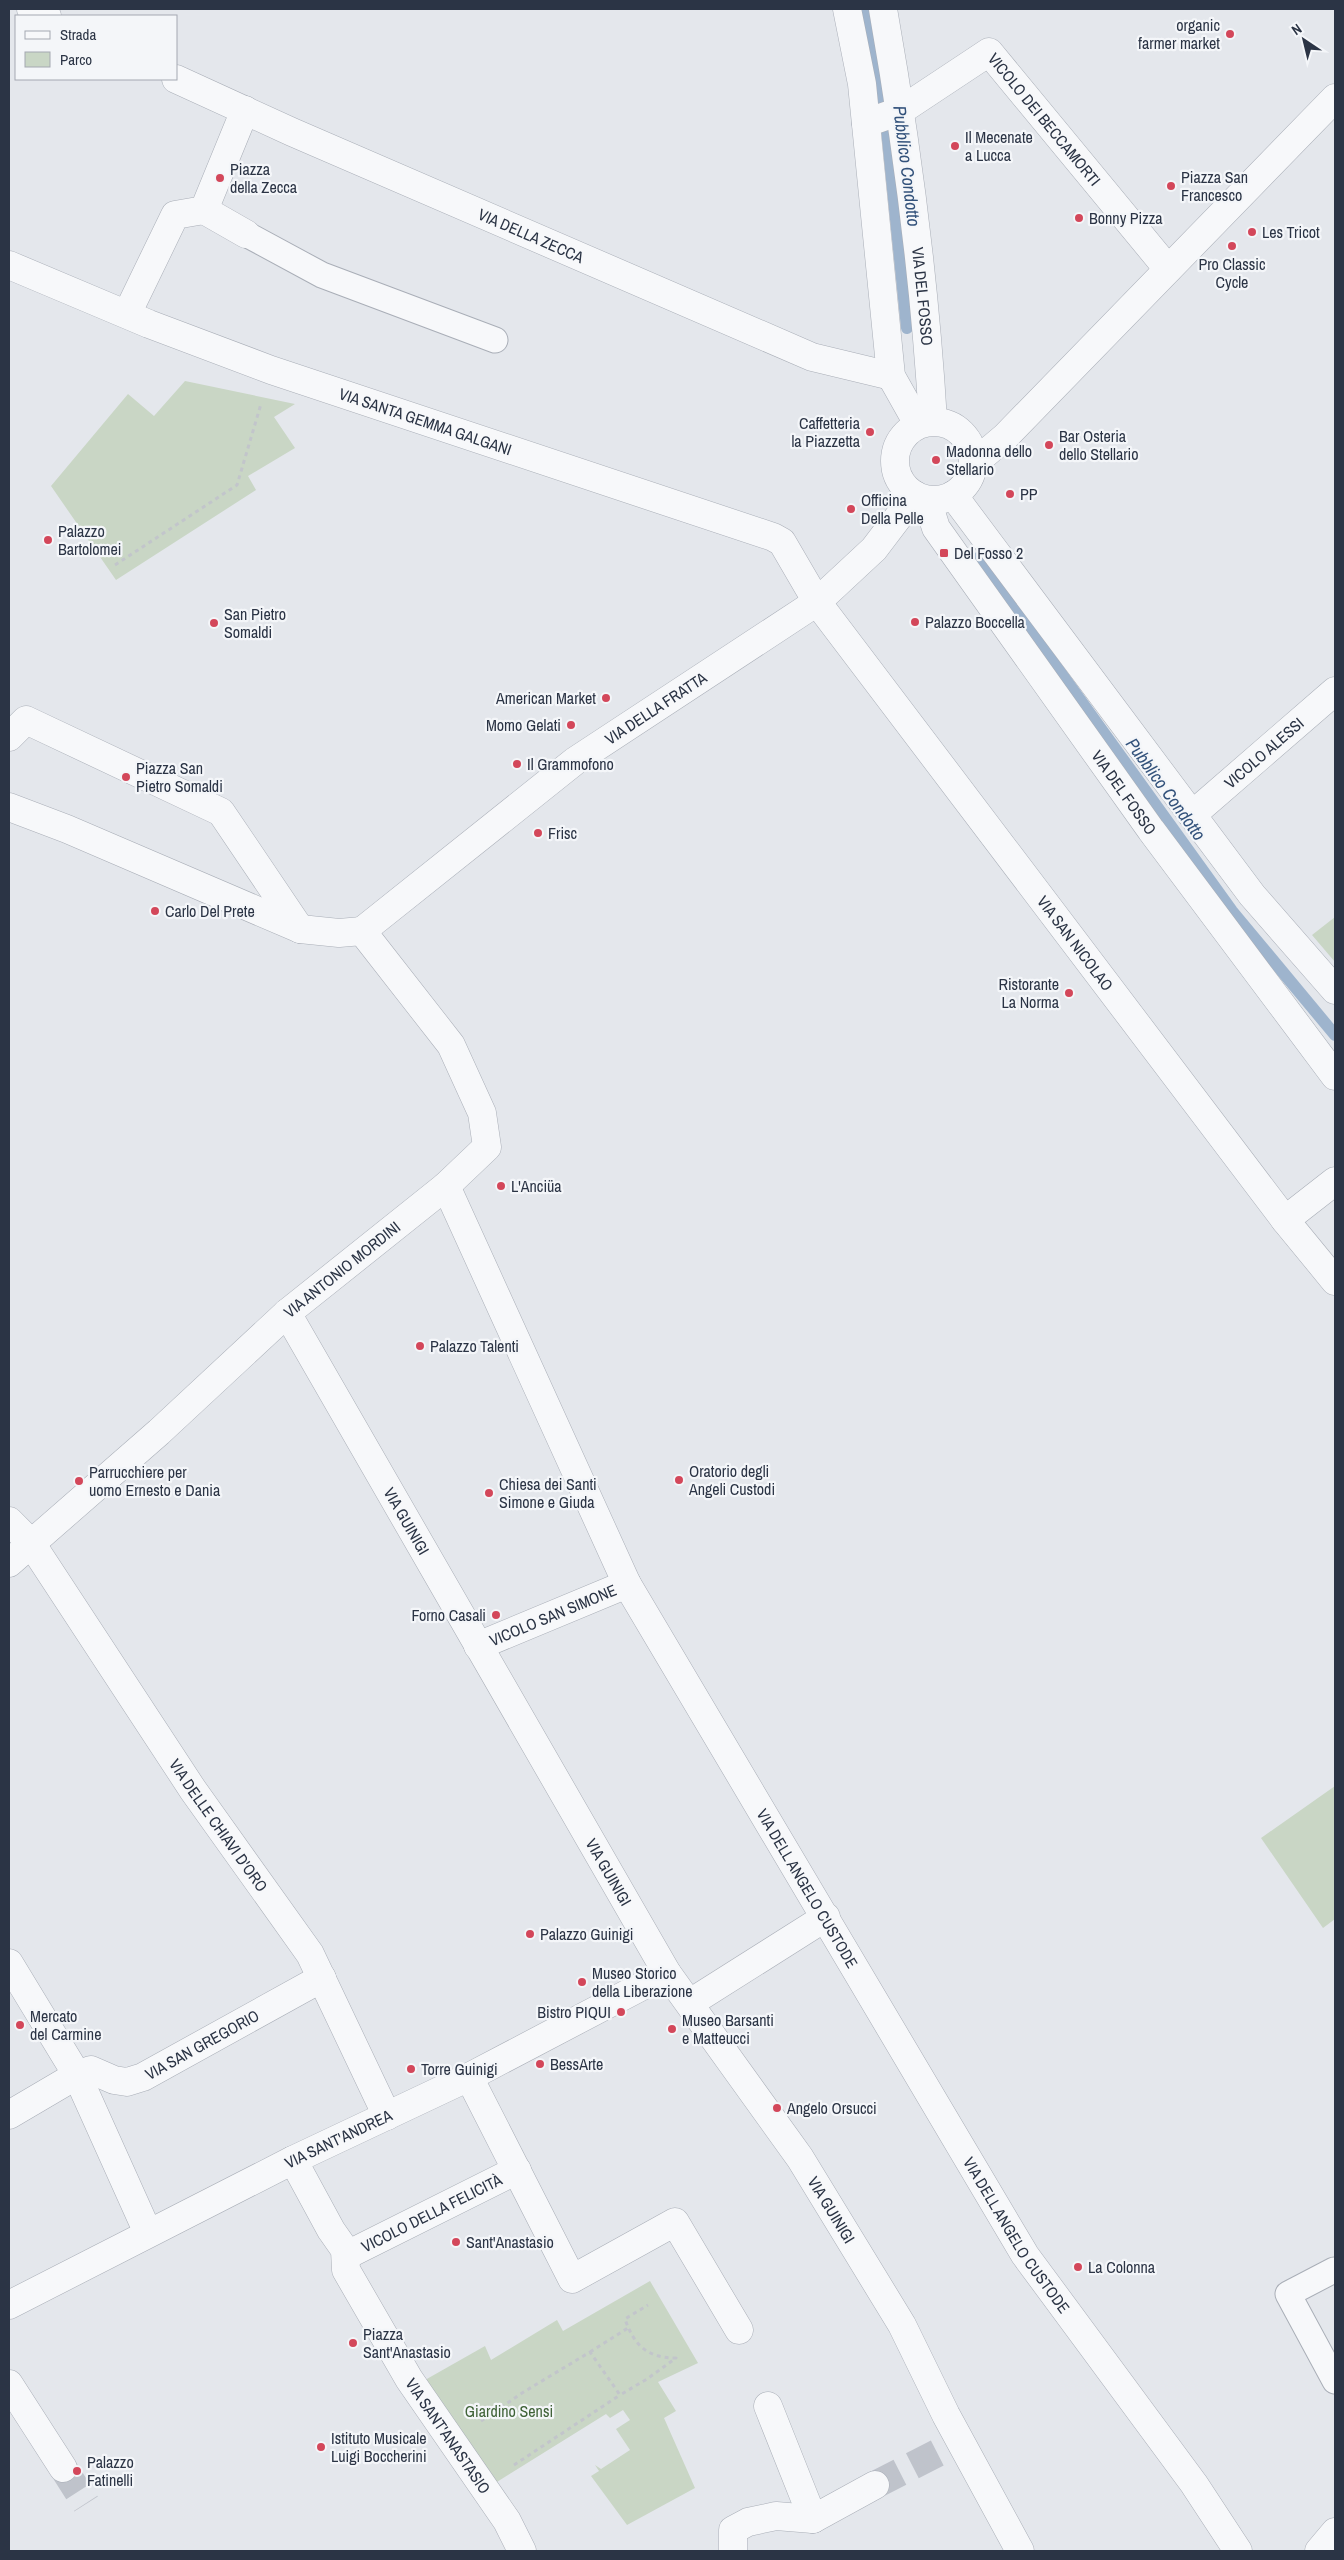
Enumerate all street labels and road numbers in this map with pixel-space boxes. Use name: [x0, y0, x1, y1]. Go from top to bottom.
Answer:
street label: VICOLO DEI BECCAMORTI: [983, 48, 1106, 190]
street label: VIA DELLA ZECCA: [475, 203, 588, 268]
street label: VIA DEL FOSSO: [907, 246, 939, 346]
street label: VIA SANTA GEMMA GALGANI: [336, 382, 515, 460]
street label: VIA DELLA FRATTA: [600, 666, 711, 750]
street label: VICOLO ALESSI: [1219, 712, 1308, 793]
street label: VIA DEL FOSSO: [1087, 746, 1162, 839]
street label: VIA SAN NICOLAO: [1032, 891, 1118, 995]
street label: VIA ANTONIO MORDINI: [279, 1216, 405, 1323]
street label: VIA GUINIGI: [379, 1483, 435, 1559]
street label: VICOLO SAN SIMONE: [486, 1579, 620, 1651]
street label: VIA DELLE CHIAVI D'ORO: [164, 1754, 273, 1896]
street label: VIA DELL ANGELO CUSTODE: [752, 1804, 863, 1972]
street label: VIA GUINIGI: [581, 1834, 637, 1910]
street label: VIA SAN GREGORIO: [141, 2004, 263, 2085]
street label: VIA SANT'ANDREA: [281, 2104, 396, 2173]
street label: VIA DELL ANGELO CUSTODE: [958, 2153, 1075, 2317]
street label: VICOLO DELLA FELICITÀ: [357, 2168, 506, 2257]
street label: VIA GUINIGI: [803, 2172, 860, 2247]
street label: VIA SANT'ANASTASIO: [401, 2374, 496, 2498]

